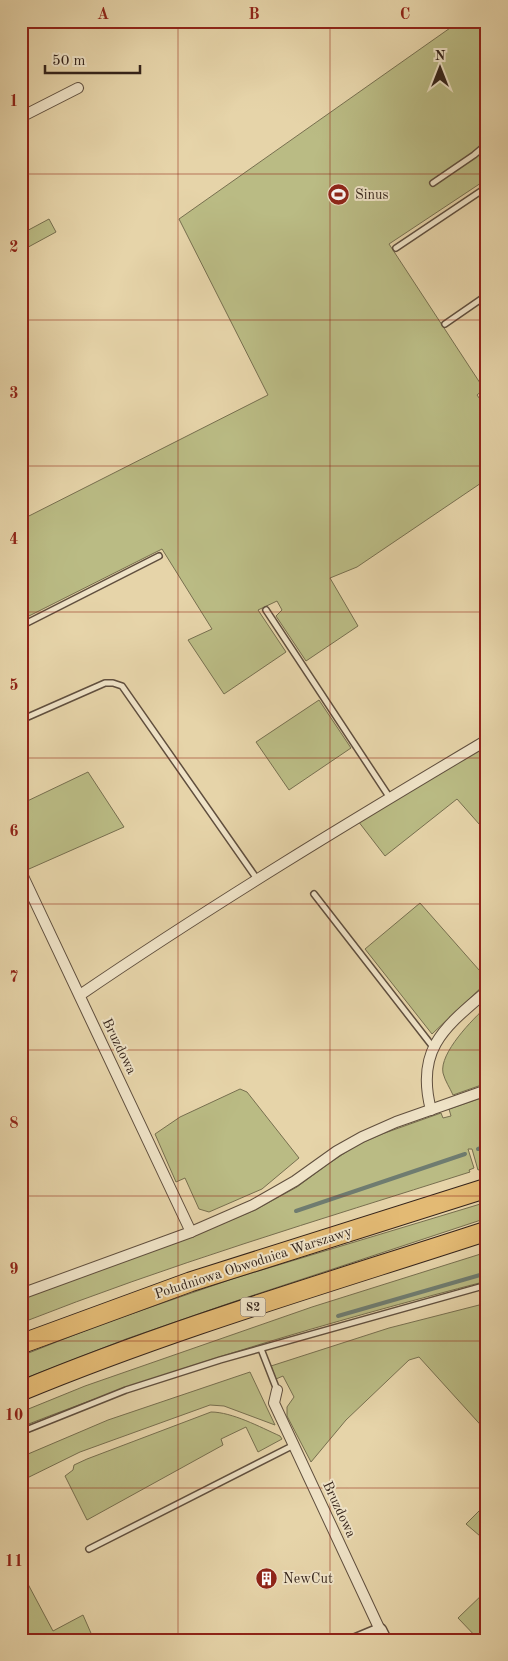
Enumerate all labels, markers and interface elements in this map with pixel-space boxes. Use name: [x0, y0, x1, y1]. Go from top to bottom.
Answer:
text: A: [97, 7, 109, 23]
text: B: [248, 7, 260, 23]
text: C: [400, 7, 410, 23]
scale bar: [45, 42, 140, 74]
north arrow: [416, 42, 466, 92]
text: N: [435, 49, 446, 63]
text: 50 m: [52, 54, 86, 69]
text: 1: [9, 94, 19, 110]
sports icon: Sinus: [327, 182, 351, 206]
place label: Sinus: [355, 188, 389, 202]
text: 2: [9, 240, 19, 256]
text: 3: [9, 386, 19, 402]
text: 4: [9, 532, 19, 548]
text: 5: [9, 678, 19, 694]
text: 6: [9, 824, 19, 840]
text: 7: [9, 970, 19, 986]
street label: Bruzdowa: [100, 1016, 139, 1077]
text: 8: [9, 1116, 19, 1132]
street label: Południowa Obwodnica Warszawy: [153, 1224, 354, 1302]
text: 9: [9, 1262, 19, 1278]
road number: S2: [240, 1298, 266, 1316]
text: 10: [5, 1408, 23, 1424]
street label: Bruzdowa: [320, 1479, 358, 1540]
text: 11: [5, 1554, 23, 1570]
building icon: NewCut: [255, 1566, 279, 1590]
place label: NewCut: [283, 1572, 333, 1586]

